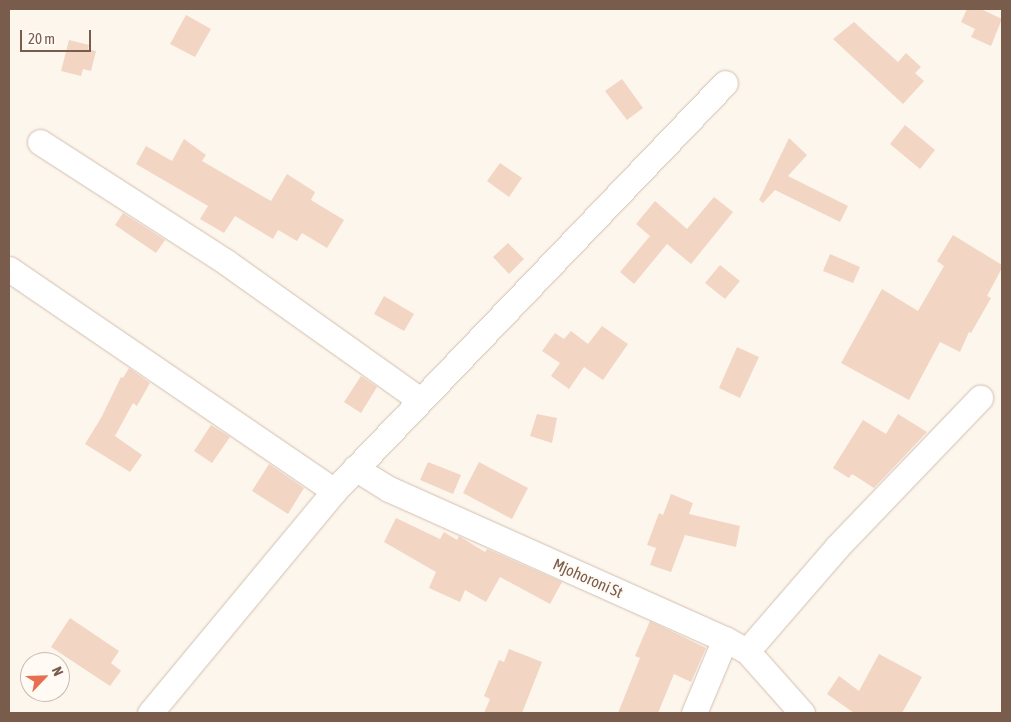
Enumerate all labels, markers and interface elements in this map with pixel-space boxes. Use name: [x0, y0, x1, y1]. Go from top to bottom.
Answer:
scale bar: [22, 20, 94, 52]
text: 20 m: [28, 30, 55, 47]
street label: Mjohoroni St: [550, 554, 626, 602]
north arrow: [20, 652, 70, 702]
text: N: [49, 664, 67, 678]

